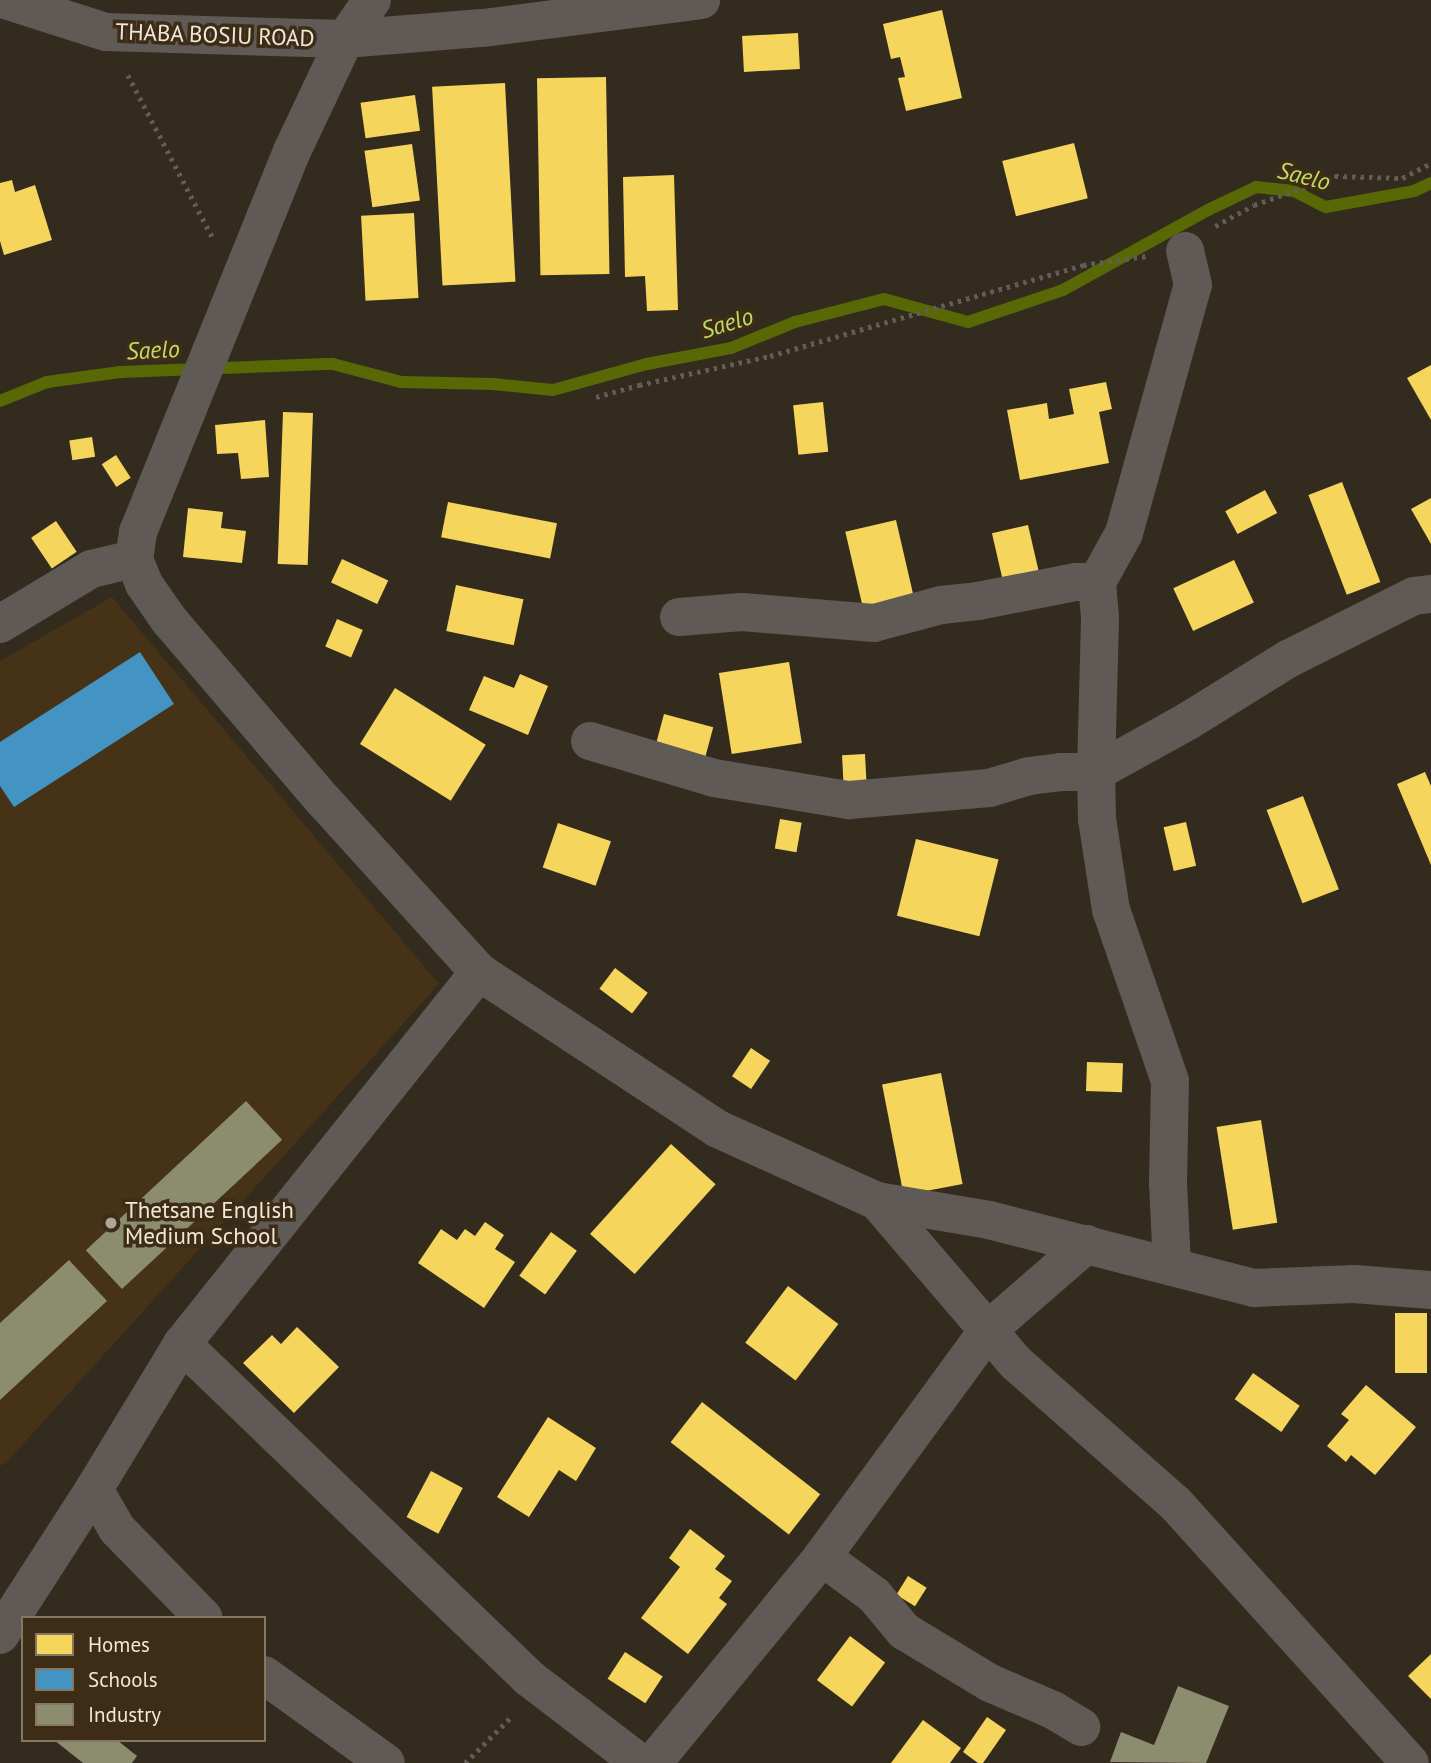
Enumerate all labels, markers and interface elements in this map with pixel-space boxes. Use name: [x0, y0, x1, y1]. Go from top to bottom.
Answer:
street label: THABA BOSIU ROAD: [114, 18, 316, 52]
water label: Saelo: [1275, 156, 1333, 196]
water label: Saelo: [697, 301, 757, 345]
water label: Saelo: [126, 334, 180, 366]
place label: Thetsane English Medium School: [125, 1196, 294, 1250]
marker: Thetsane English Medium School: [103, 1215, 119, 1231]
legend: [21, 1616, 266, 1742]
text: Homes: [88, 1631, 150, 1658]
text: Schools: [88, 1666, 158, 1693]
text: Industry: [88, 1701, 161, 1728]

